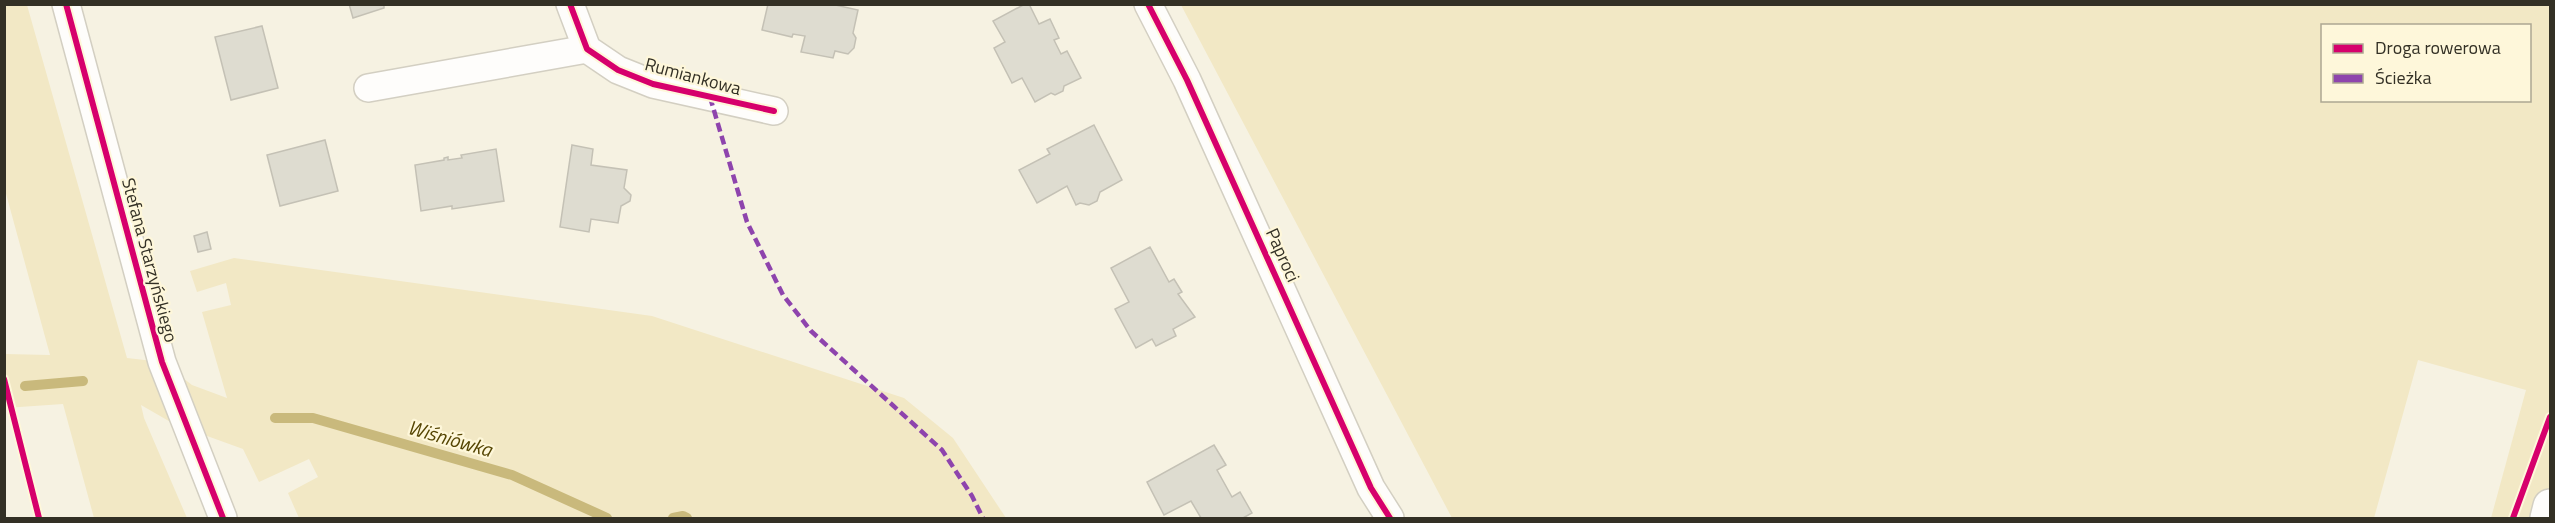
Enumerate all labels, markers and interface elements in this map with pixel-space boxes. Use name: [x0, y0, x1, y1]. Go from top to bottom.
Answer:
legend: [2321, 24, 2531, 102]
text: Droga rowerowa: [2375, 34, 2501, 61]
street label: Rumiankowa: [642, 50, 744, 102]
text: Ścieżka: [2375, 64, 2431, 91]
street label: Stefana Starzyńskiego: [115, 175, 185, 345]
street label: Paproci: [1259, 224, 1307, 286]
water label: Wiśniówka: [404, 411, 497, 465]

